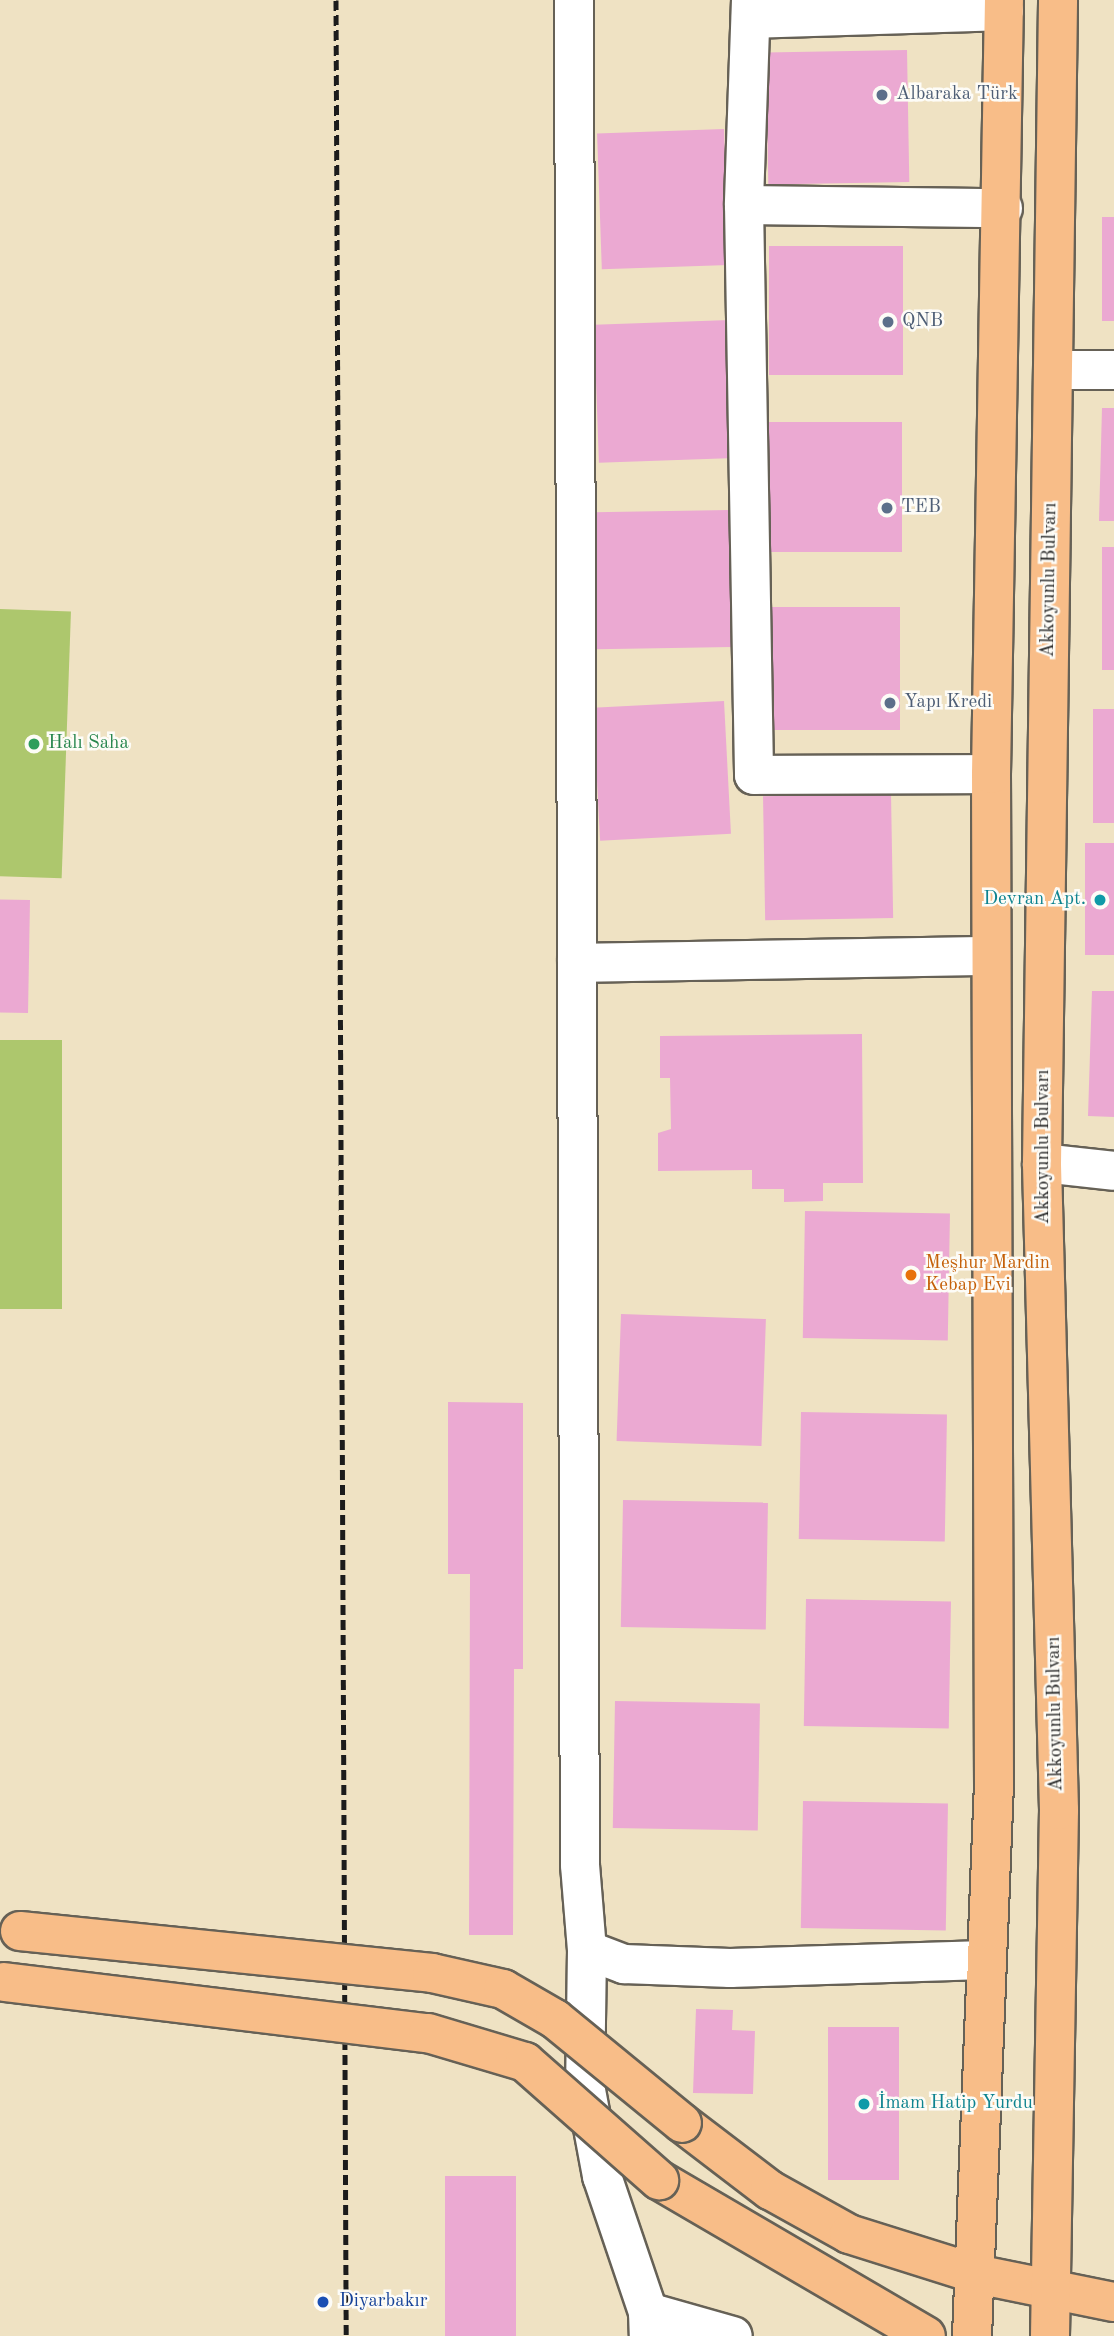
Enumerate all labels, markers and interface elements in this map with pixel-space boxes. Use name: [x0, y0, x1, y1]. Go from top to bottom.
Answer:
place label: Albaraka Türk: [896, 84, 1018, 106]
marker: Albaraka Türk: [874, 87, 890, 103]
place label: QNB: [902, 311, 943, 333]
marker: QNB: [880, 314, 896, 330]
place label: TEB: [901, 497, 941, 519]
marker: TEB: [879, 500, 895, 516]
street label: Akkoyunlu Bulvarı: [1037, 502, 1063, 658]
place label: Yapı Kredi: [904, 692, 992, 714]
marker: Yapı Kredi: [882, 695, 898, 711]
place label: Halı Saha: [48, 733, 129, 755]
marker: Halı Saha: [26, 736, 42, 752]
place label: Devran Apt.: [983, 889, 1086, 911]
marker: Devran Apt.: [1092, 892, 1108, 908]
street label: Akkoyunlu Bulvarı: [1033, 1070, 1055, 1224]
place label: Meşhur Mardin Kebap Evi: [925, 1253, 1050, 1297]
marker: Meşhur Mardin Kebap Evi: [903, 1267, 919, 1283]
street label: Akkoyunlu Bulvarı: [1043, 1636, 1069, 1792]
place label: İmam Hatip Yurdu: [878, 2093, 1033, 2115]
marker: İmam Hatip Yurdu: [856, 2096, 872, 2112]
place label: Diyarbakır: [339, 2291, 428, 2313]
marker: Diyarbakır: [313, 2292, 333, 2312]

